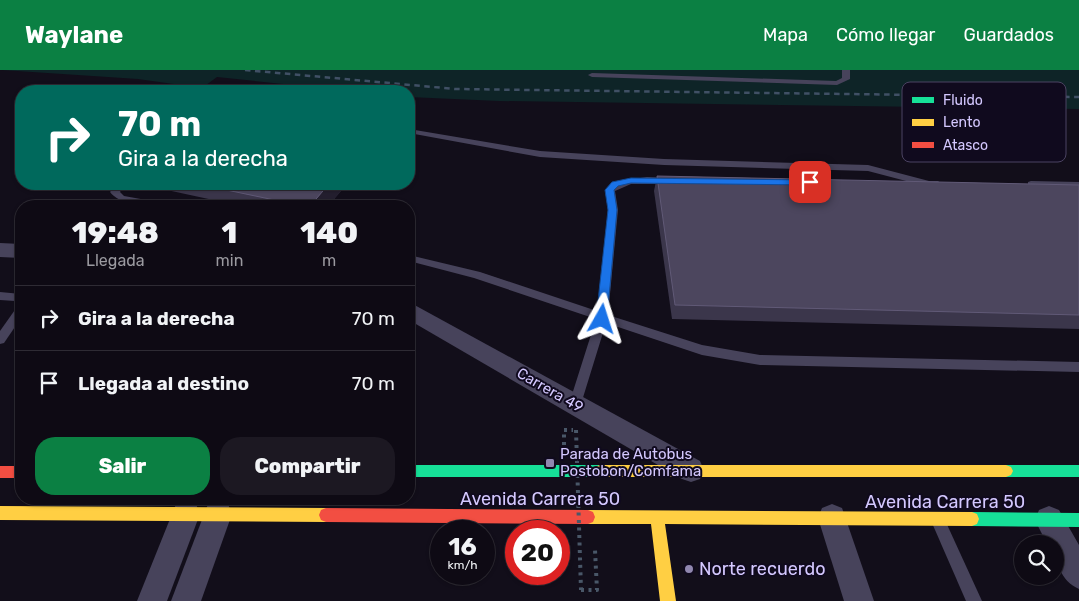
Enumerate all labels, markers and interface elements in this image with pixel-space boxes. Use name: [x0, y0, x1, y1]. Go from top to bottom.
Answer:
text: Waylane: [25, 21, 123, 49]
text: Mapa: [763, 24, 808, 46]
text: Cómo llegar: [836, 24, 935, 46]
text: Guardados: [963, 24, 1054, 46]
legend: [902, 82, 1066, 162]
text: Fluido: [943, 92, 983, 109]
text: 70 m: [118, 103, 201, 145]
icon: right: [35, 105, 100, 170]
text: Lento: [943, 114, 980, 131]
text: Atasco: [943, 137, 988, 154]
text: Gira a la derecha: [118, 145, 288, 172]
pin: [789, 161, 831, 203]
icon: arrive: [796, 168, 824, 196]
text: 19:48: [72, 215, 159, 251]
text: 1: [222, 215, 237, 251]
text: 140: [300, 215, 358, 251]
text: Llegada: [86, 251, 145, 270]
text: min: [216, 251, 243, 270]
text: m: [322, 251, 336, 270]
position arrow: [575, 292, 627, 344]
icon: right: [35, 304, 63, 332]
text: Gira a la derecha: [78, 307, 235, 330]
text: 70 m: [352, 307, 395, 330]
street label: Carrera 49: [514, 364, 586, 416]
icon: arrive: [35, 369, 63, 397]
text: Llegada al destino: [78, 372, 249, 395]
text: 70 m: [352, 372, 395, 395]
button: Salir: [35, 437, 210, 495]
button: Compartir: [220, 437, 395, 495]
place label: Parada de Autobus Postobon/Comfama: [560, 445, 701, 480]
marker: Parada de Autobus Postobon/Comfama: [544, 457, 556, 469]
street label: Avenida Carrera 50: [460, 488, 620, 510]
street label: Avenida Carrera 50: [865, 491, 1025, 513]
speed limit sign: 20: [505, 520, 570, 585]
text: 16: [448, 532, 477, 561]
map controls: [1014, 535, 1064, 585]
button: search: [1014, 535, 1064, 585]
text: km/h: [448, 558, 477, 572]
place label: Norte recuerdo: [699, 558, 826, 580]
marker: Norte recuerdo: [683, 563, 695, 575]

